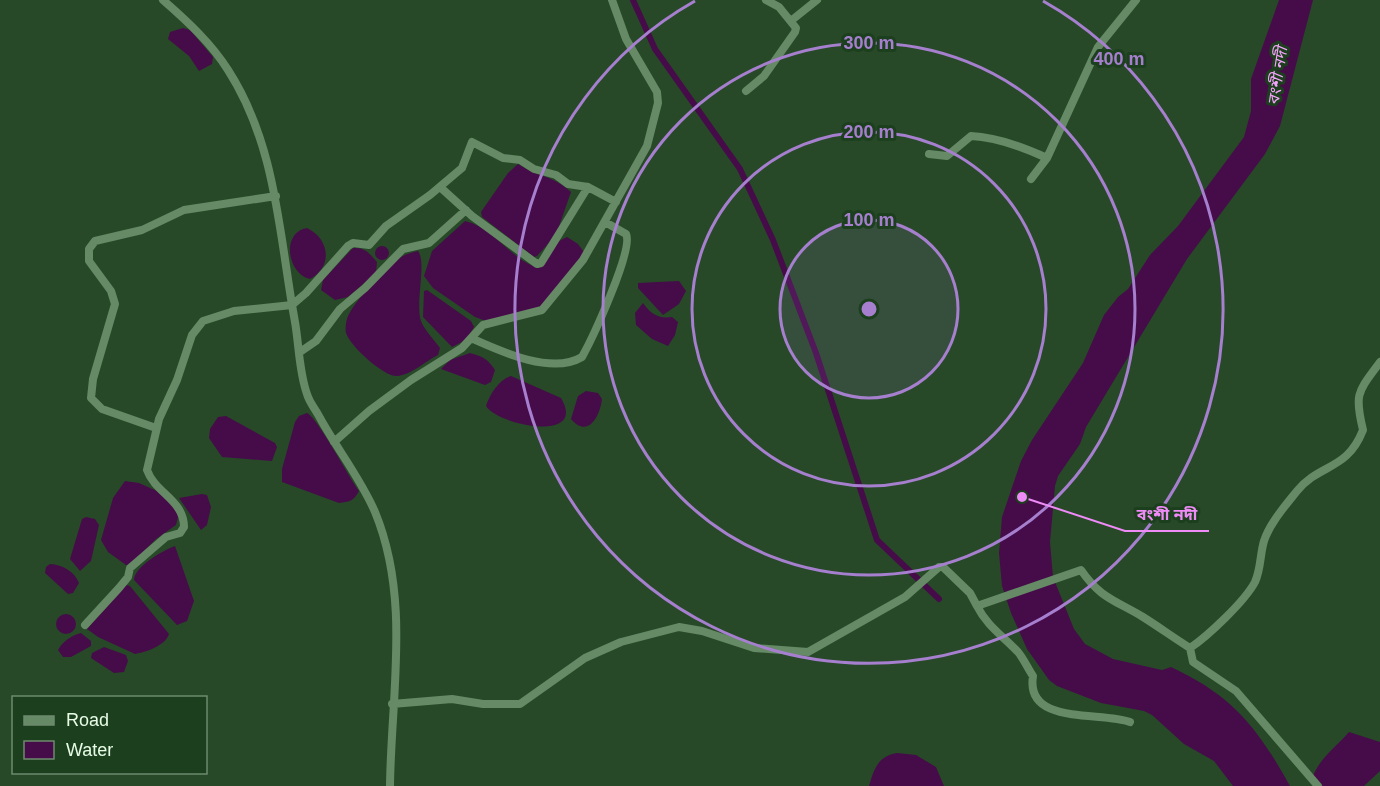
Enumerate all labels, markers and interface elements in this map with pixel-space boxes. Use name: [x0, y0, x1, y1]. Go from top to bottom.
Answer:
text: 300 m: [843, 33, 895, 53]
water label: বংশী নদী: [1264, 43, 1291, 106]
text: 400 m: [1093, 49, 1145, 69]
text: 200 m: [843, 122, 895, 142]
text: 100 m: [843, 210, 895, 230]
centre of rings: [859, 299, 879, 319]
callout: বংশী নদী: [1125, 497, 1209, 531]
text: বংশী নদী: [1136, 506, 1198, 523]
legend: [12, 696, 207, 774]
text: Road: [66, 710, 109, 730]
text: Water: [66, 740, 113, 760]

